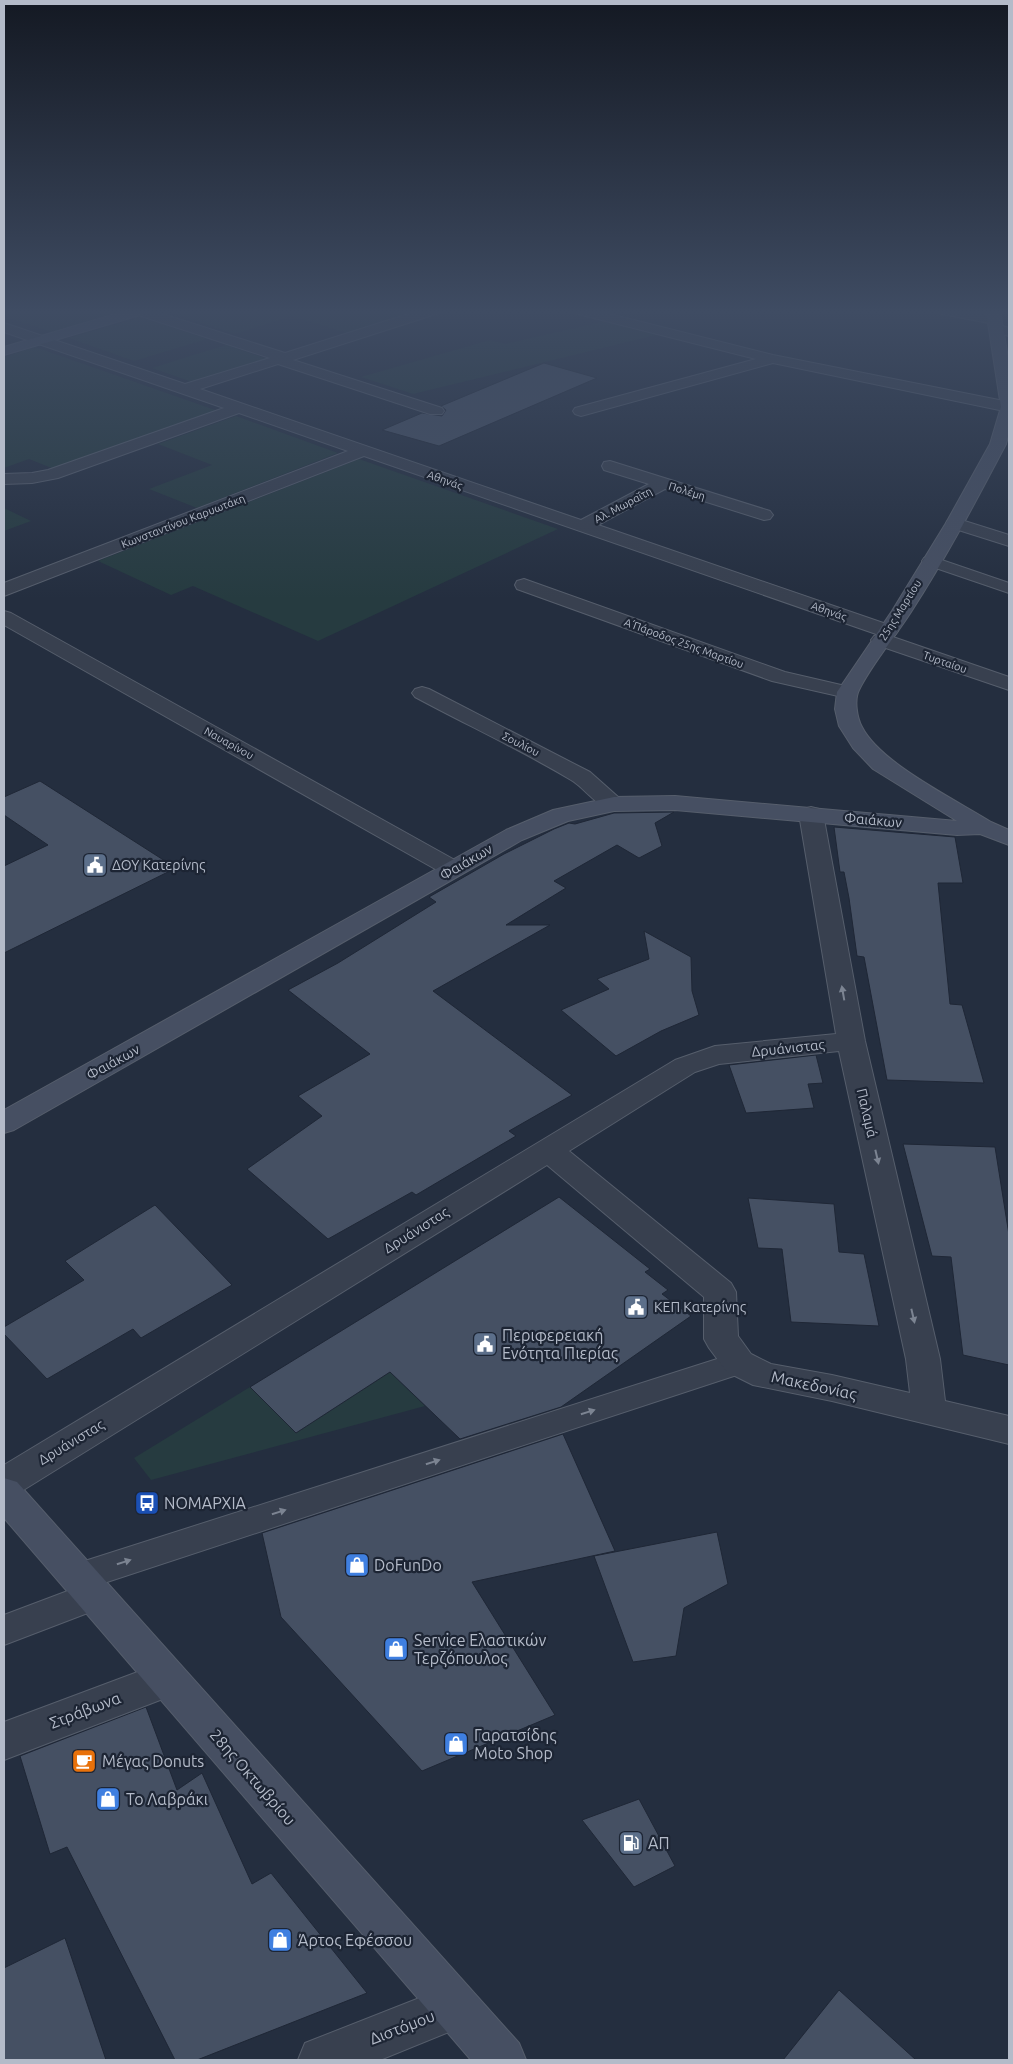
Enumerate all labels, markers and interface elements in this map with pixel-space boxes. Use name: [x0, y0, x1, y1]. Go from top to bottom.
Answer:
street label: Αθηνάς: [425, 468, 464, 493]
street label: Πολέμη: [667, 480, 707, 502]
street label: Αλ. Μωραΐτη: [592, 485, 654, 525]
street label: Κωνσταντίνου Καρυωτάκη: [119, 492, 247, 550]
street label: 25ης Μαρτίου: [877, 577, 924, 643]
street label: Αθηνάς: [809, 599, 848, 624]
street label: Α΄ Πάροδος 25ης Μαρτίου: [622, 616, 745, 671]
street label: Τυρταίου: [922, 649, 968, 675]
street label: Ναυαρίνου: [202, 724, 256, 762]
street label: Σουλίου: [501, 730, 541, 758]
street label: Φαιάκων: [843, 810, 903, 831]
street label: Φαιάκων: [437, 840, 495, 883]
public building icon: ΔΟΥ Κατερίνης: [82, 852, 108, 878]
place label: ΔΟΥ Κατερίνης: [112, 857, 206, 873]
one-way arrow: [838, 985, 846, 1001]
street label: Δρυάνιστας: [751, 1036, 826, 1060]
street label: Φαιάκων: [84, 1041, 142, 1083]
street label: Παλαμά: [854, 1087, 881, 1140]
one-way arrow: [874, 1150, 882, 1166]
street label: Δρυάνιστας: [381, 1203, 452, 1256]
public building icon: ΚΕΠ Κατερίνης: [623, 1294, 649, 1320]
place label: ΚΕΠ Κατερίνης: [654, 1299, 747, 1315]
one-way arrow: [909, 1308, 917, 1323]
place label: Περιφερειακή Ενότητα Πιερίας: [502, 1326, 618, 1363]
public building icon: Περιφερειακή Ενότητα Πιερίας: [472, 1331, 498, 1357]
street label: Μακεδονίας: [769, 1367, 858, 1404]
one-way arrow: [581, 1408, 596, 1416]
street label: Δρυάνιστας: [35, 1416, 107, 1468]
one-way arrow: [426, 1458, 441, 1465]
bus stop icon: ΝΟΜΑΡΧΙΑ: [134, 1490, 160, 1516]
place label: ΝΟΜΑΡΧΙΑ: [164, 1494, 247, 1512]
one-way arrow: [271, 1508, 286, 1515]
shop icon: DoFunDo: [344, 1552, 370, 1578]
place label: DoFunDo: [374, 1556, 442, 1574]
one-way arrow: [117, 1558, 132, 1566]
place label: Service Ελαστικών Τερζόπουλος: [414, 1631, 546, 1668]
shop icon: Service Ελαστικών Τερζόπουλος: [383, 1636, 409, 1662]
street label: Στράβωνα: [47, 1688, 123, 1732]
street label: 28ης Οκτωβρίου: [206, 1725, 299, 1829]
place label: Γαρατσίδης Moto Shop: [474, 1726, 557, 1762]
shop icon: Γαρατσίδης Moto Shop: [443, 1731, 469, 1757]
cafe icon: Μέγας Donuts: [71, 1748, 97, 1774]
place label: Μέγας Donuts: [102, 1752, 204, 1771]
shop icon: Το Λαβράκι: [95, 1786, 121, 1812]
place label: Το Λαβράκι: [126, 1790, 208, 1808]
fuel station icon: ΑΠ: [618, 1830, 644, 1856]
place label: ΑΠ: [648, 1834, 669, 1852]
shop icon: Άρτος Εφέσσου: [267, 1927, 293, 1953]
place label: Άρτος Εφέσσου: [298, 1931, 412, 1950]
street label: Διστόμου: [367, 2006, 437, 2048]

